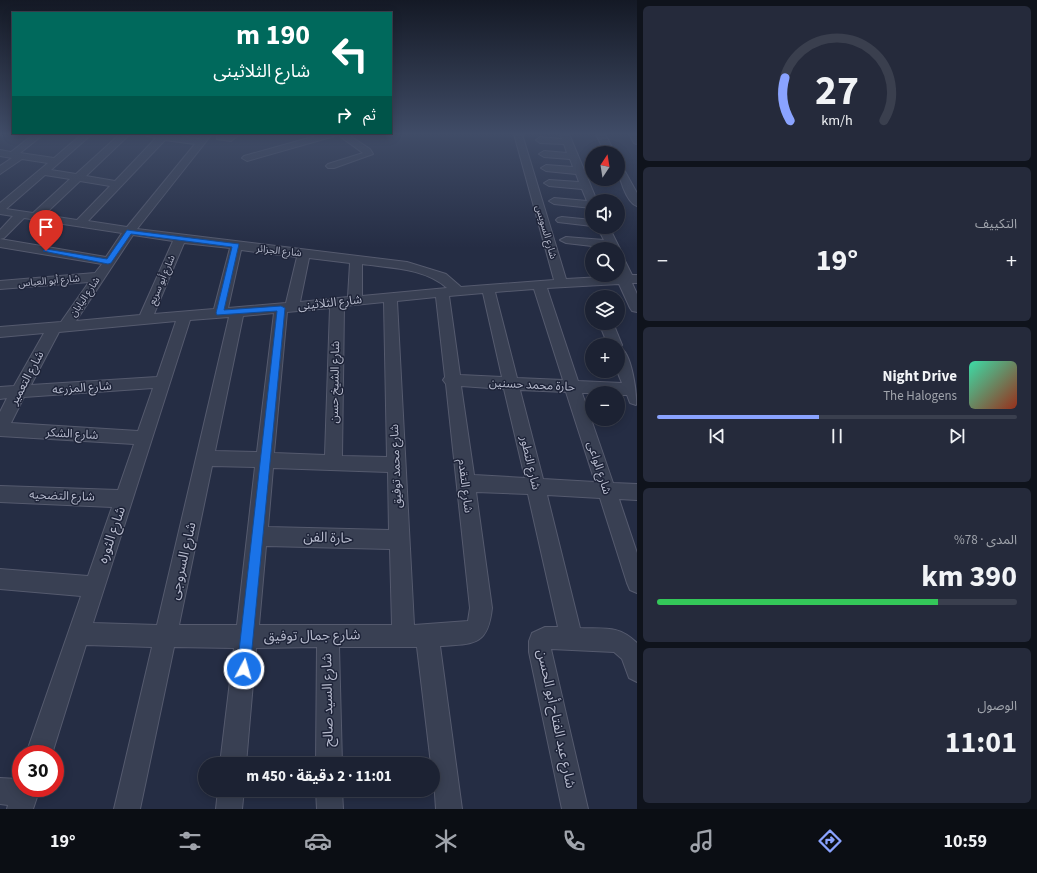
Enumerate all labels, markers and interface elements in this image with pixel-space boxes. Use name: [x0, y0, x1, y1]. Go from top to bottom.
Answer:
text: 190 m: [236, 15, 310, 55]
icon: left: [324, 28, 376, 80]
text: شارع الثلاثينى: [213, 59, 310, 84]
text: 27: [815, 61, 859, 121]
icon: right: [333, 104, 355, 126]
text: ثم: [363, 105, 376, 126]
text: km/h: [821, 110, 853, 131]
north arrow: [585, 146, 625, 186]
map controls: [585, 146, 625, 426]
button: sound: [585, 194, 625, 234]
street label: شارع السويس: [532, 203, 560, 261]
pin: [29, 210, 63, 251]
text: التكييف: [975, 215, 1017, 233]
icon: arrive: [35, 216, 57, 238]
text: 19°: [816, 239, 858, 282]
street label: شارع الجزائر: [255, 242, 303, 260]
button: search: [585, 242, 625, 282]
text: −: [657, 245, 668, 277]
text: +: [1006, 245, 1017, 277]
street label: شارع أبو سريع: [145, 253, 179, 307]
street label: شارع أبو العباس: [18, 271, 81, 291]
street label: شارع اليابان: [66, 274, 104, 320]
button: layers: [585, 290, 625, 330]
street label: شارع الثلاثينى: [297, 291, 363, 315]
button: +: [585, 338, 625, 378]
street label: شارع الشيخ حسن: [326, 341, 344, 423]
street label: شارع التعمير: [5, 348, 48, 409]
text: Night Drive: [882, 366, 957, 387]
street label: حارة محمد حسنين: [489, 374, 575, 396]
street label: شارع المزرعه: [52, 377, 112, 399]
button: −: [585, 386, 625, 426]
text: The Halogens: [883, 387, 957, 405]
street label: شارع الشكر: [44, 424, 99, 444]
street label: شارع محمد توفيق: [386, 424, 406, 508]
icon: previous: [706, 425, 728, 447]
icon: pause: [826, 425, 848, 447]
icon: next: [946, 425, 968, 447]
street label: شارع التطور: [515, 433, 544, 492]
street label: شارع الواعى: [582, 439, 616, 497]
street label: شارع التقدم: [453, 458, 477, 514]
street label: شارع التضحيه: [29, 486, 95, 506]
street label: شارع الثوره: [93, 504, 131, 566]
street label: شارع السروجى: [164, 520, 202, 602]
street label: حارة الفن: [303, 527, 353, 549]
text: المدى · 78%: [954, 531, 1017, 549]
text: 390 km: [921, 555, 1017, 598]
street label: شارع جمال توفيق: [264, 625, 360, 647]
position arrow: [223, 648, 265, 690]
street label: شارع عبد الفتاح أبو الحسن: [531, 648, 581, 790]
street label: شارع السيد صالح: [317, 653, 339, 747]
text: الوصول: [977, 697, 1017, 715]
text: 11:01: [945, 721, 1017, 764]
speed limit sign: 30: [12, 745, 64, 797]
text: 11:01 · 2 دقيقة · 450 m: [246, 766, 392, 787]
icon: filters: [176, 827, 204, 855]
icon: car: [304, 827, 332, 855]
icon: climate: [432, 827, 460, 855]
icon: phone: [560, 827, 588, 855]
icon: music: [688, 827, 716, 855]
icon: directions: [816, 827, 844, 855]
text: 19°: [50, 829, 76, 854]
text: 10:59: [944, 829, 987, 854]

